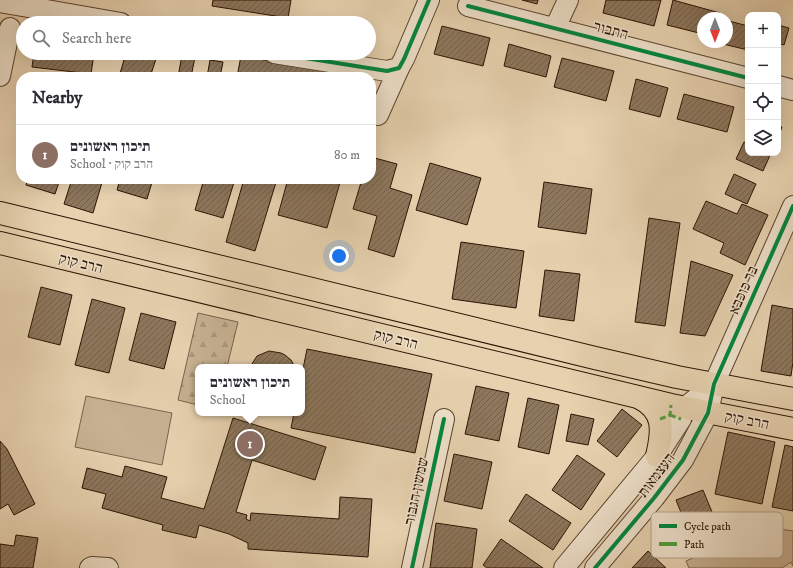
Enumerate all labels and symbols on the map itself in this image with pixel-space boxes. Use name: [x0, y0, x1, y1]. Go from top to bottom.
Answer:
north arrow: [697, 12, 733, 48]
street label: התבור: [592, 17, 630, 44]
your location: [329, 246, 349, 266]
street label: הרב קוק: [57, 249, 105, 278]
street label: בר כוכבא: [724, 263, 763, 317]
street label: הרב קוק: [372, 325, 420, 354]
street label: הרב קוק: [723, 407, 771, 434]
pin: 1: [237, 429, 263, 459]
street label: העצמאות: [634, 449, 679, 501]
street label: שמשון הגבור: [400, 455, 433, 527]
legend: [651, 512, 783, 558]
text: Cycle path: [684, 520, 731, 534]
text: Path: [684, 538, 705, 552]

